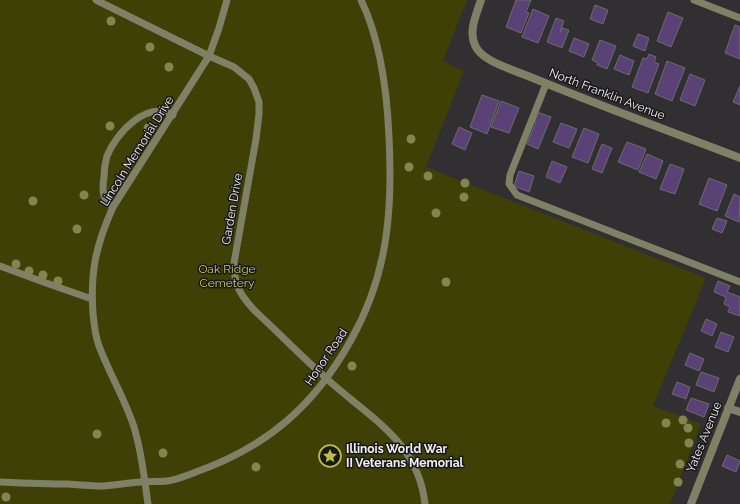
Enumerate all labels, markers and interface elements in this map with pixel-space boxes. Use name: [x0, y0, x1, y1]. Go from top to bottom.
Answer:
street label: North Franklin Avenue: [547, 65, 667, 123]
street label: Lincoln Memorial Drive: [97, 93, 177, 209]
street label: Garden Drive: [219, 172, 245, 246]
park label: Oak Ridge Cemetery: [198, 262, 256, 290]
street label: Honor Road: [302, 326, 350, 388]
street label: Yates Avenue: [684, 400, 724, 474]
place label: Illinois World War II Veterans Memorial: [346, 442, 464, 470]
place icon: Illinois World War II Veterans Memorial: [317, 443, 343, 469]

